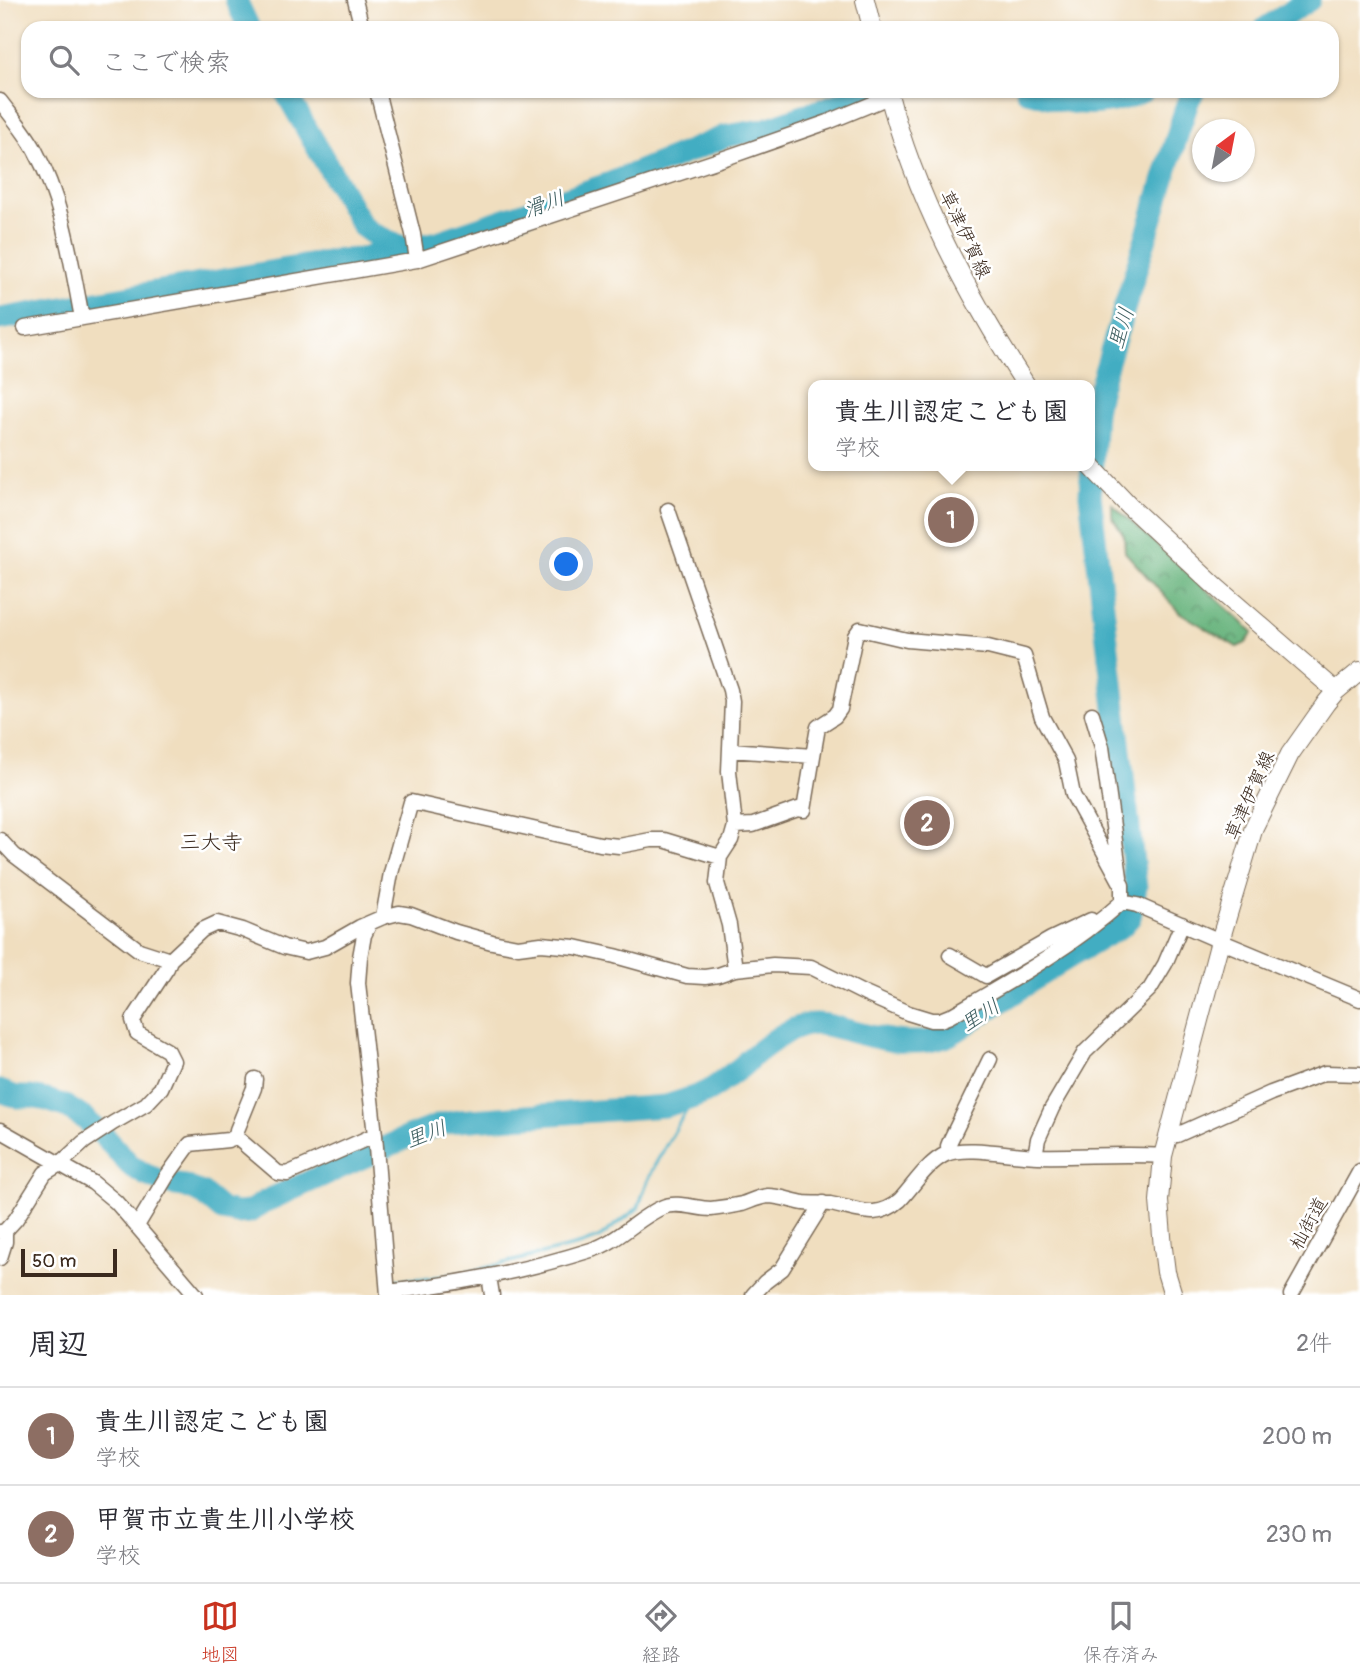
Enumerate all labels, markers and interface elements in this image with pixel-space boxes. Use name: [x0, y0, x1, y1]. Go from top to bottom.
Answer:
search box: [21, 21, 1339, 98]
icon: search: [45, 41, 83, 79]
text: ここで検索: [101, 47, 231, 79]
north arrow: [1192, 119, 1255, 182]
water label: 滑川: [520, 185, 569, 224]
street label: 草津伊賀線: [934, 186, 996, 283]
water label: 里川: [1102, 304, 1141, 352]
popup: [808, 380, 1095, 471]
text: 貴生川認定こども園: [834, 396, 1069, 428]
text: 学校: [834, 433, 880, 462]
pin: 1: [928, 494, 974, 546]
your location: [549, 547, 583, 581]
street label: 草津伊賀線: [1220, 747, 1280, 844]
pin: 2: [904, 797, 950, 849]
district label: 三大寺: [180, 829, 243, 856]
water label: 里川: [955, 993, 1005, 1038]
water label: 里川: [402, 1115, 451, 1154]
street label: 杣街道: [1285, 1193, 1333, 1254]
scale bar: [21, 1246, 117, 1278]
text: 50 m: [32, 1249, 76, 1273]
text: 周辺: [28, 1326, 88, 1363]
text: 2件: [1296, 1329, 1332, 1358]
text: 貴生川認定こども園: [95, 1406, 329, 1438]
text: 1: [47, 1422, 56, 1451]
text: 200 m: [1262, 1422, 1332, 1451]
text: 学校: [95, 1443, 141, 1472]
text: 甲賀市立貴生川小学校: [95, 1504, 355, 1536]
text: 2: [45, 1520, 57, 1549]
text: 230 m: [1266, 1520, 1332, 1549]
text: 学校: [95, 1541, 141, 1570]
tab: 地図: [201, 1597, 239, 1667]
tab: 経路: [642, 1597, 680, 1667]
tab: 保存済み: [1083, 1597, 1159, 1667]

